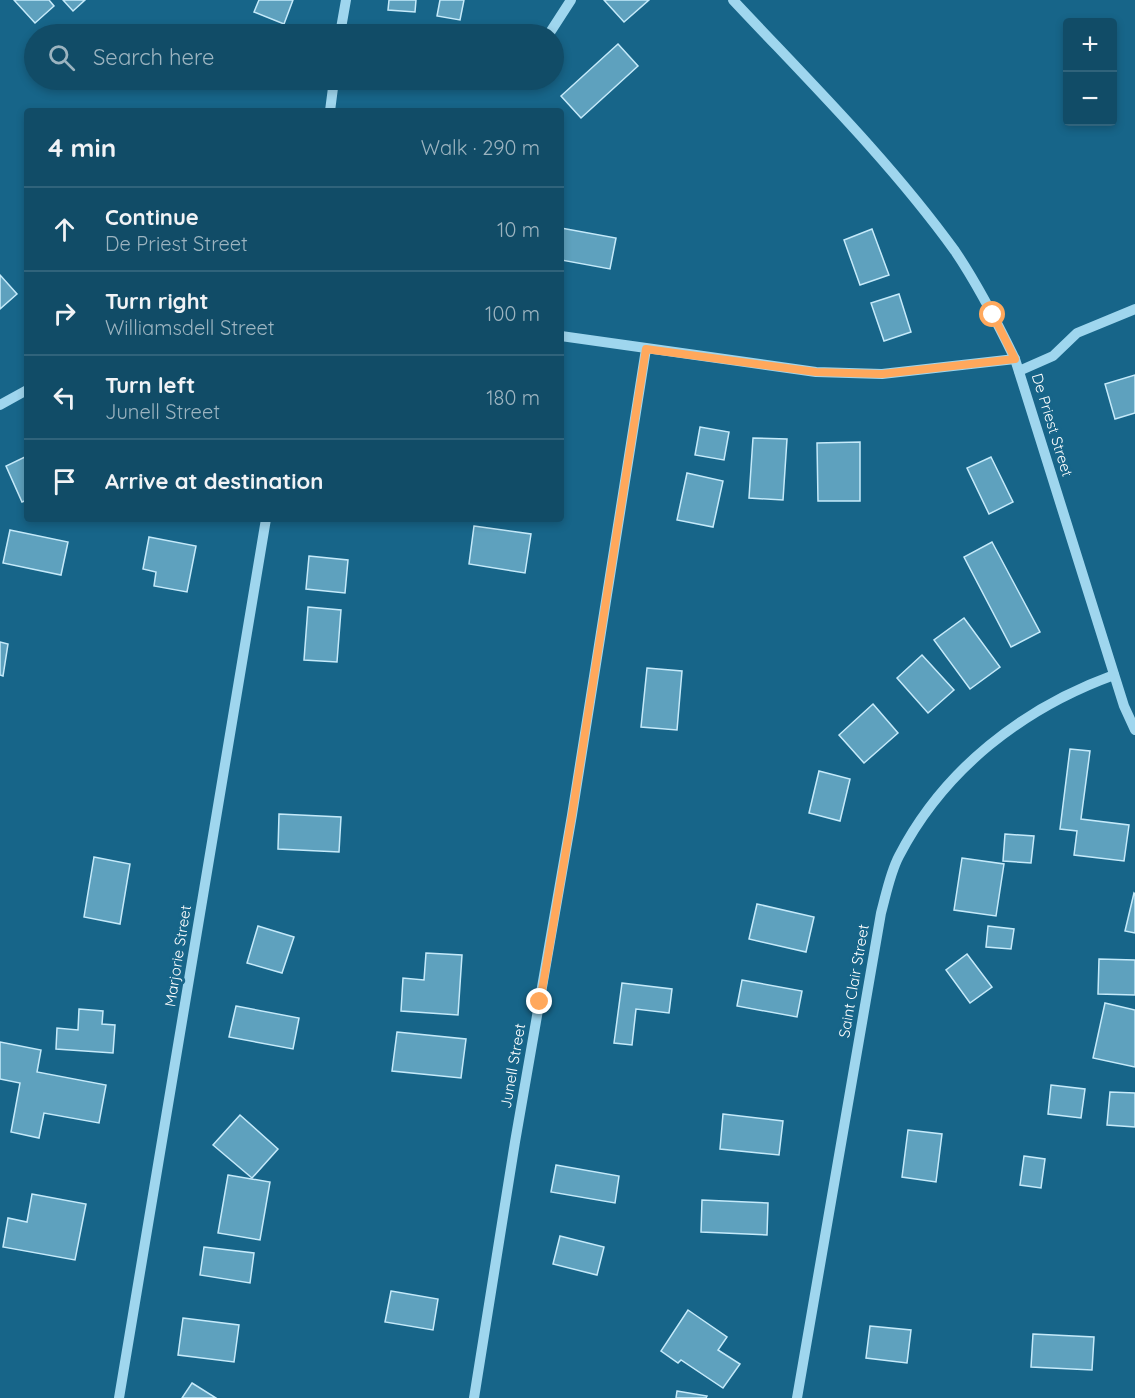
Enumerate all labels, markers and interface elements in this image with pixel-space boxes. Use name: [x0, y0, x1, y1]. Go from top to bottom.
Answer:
map controls: [1063, 18, 1117, 126]
button: +: [1063, 18, 1117, 72]
search box: [24, 24, 564, 90]
icon: search: [45, 41, 78, 74]
text: Search here: [93, 43, 214, 71]
button: −: [1063, 72, 1117, 126]
text: 4 min: [48, 131, 116, 164]
text: Walk · 290 m: [421, 135, 540, 160]
text: Continue: [105, 203, 199, 231]
icon: ahead: [48, 213, 81, 246]
text: 10 m: [497, 217, 540, 242]
text: De Priest Street: [105, 231, 248, 256]
text: Turn right: [105, 287, 209, 315]
icon: right: [48, 297, 81, 330]
text: 100 m: [485, 301, 540, 326]
route start: [979, 301, 1005, 327]
text: Williamsdell Street: [105, 315, 275, 340]
text: Turn left: [105, 371, 195, 399]
street label: De Priest Street: [1028, 371, 1077, 479]
icon: left: [48, 381, 81, 414]
text: 180 m: [486, 385, 540, 410]
text: Junell Street: [105, 399, 220, 424]
icon: arrive: [48, 465, 81, 498]
text: Arrive at destination: [105, 467, 323, 495]
street label: Marjorie Street: [160, 904, 195, 1008]
street label: Saint Clair Street: [834, 923, 873, 1039]
route end: [526, 988, 552, 1014]
street label: Junell Street: [496, 1022, 529, 1110]

